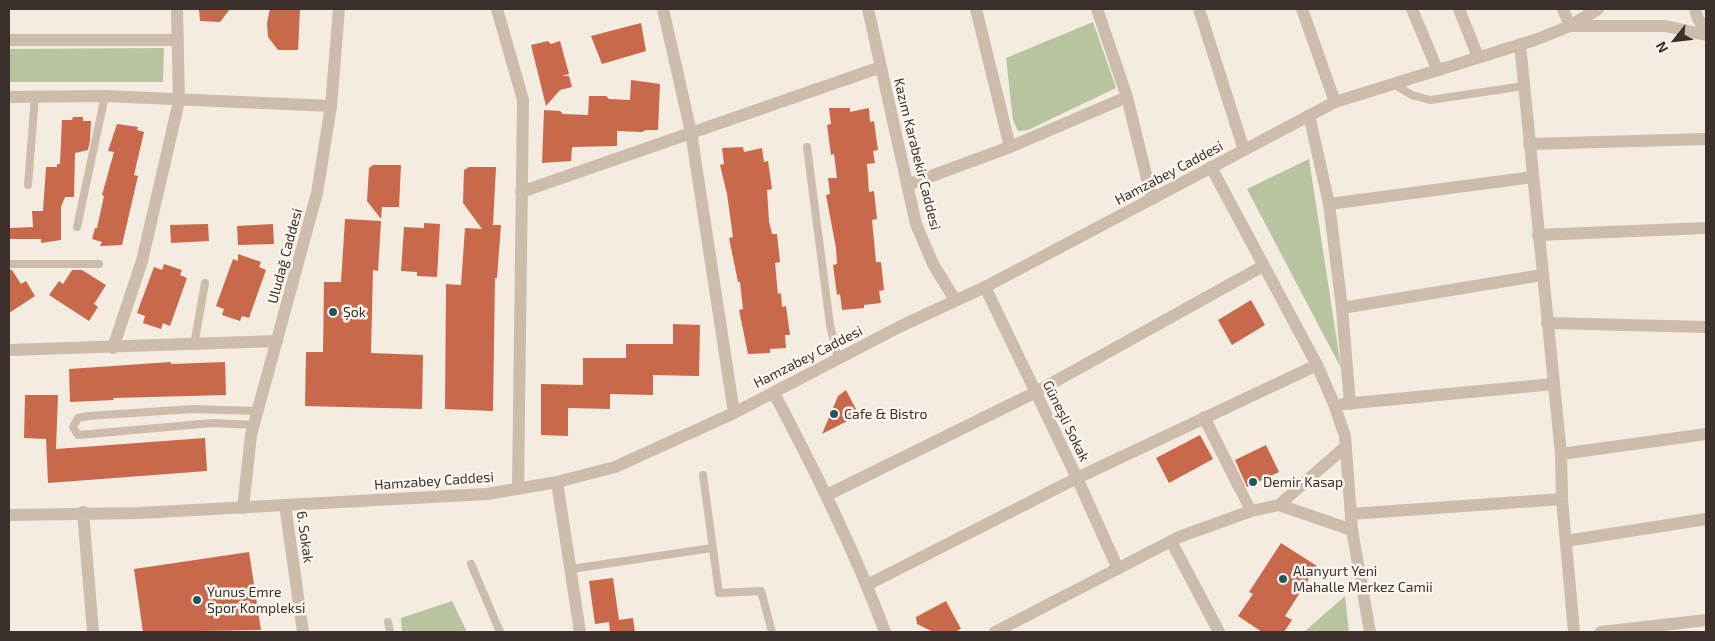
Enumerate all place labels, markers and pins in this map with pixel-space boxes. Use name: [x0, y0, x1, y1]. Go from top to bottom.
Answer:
place label: Şok: [343, 304, 366, 320]
marker: Şok: [327, 306, 339, 318]
place label: Cafe & Bistro: [844, 406, 927, 422]
marker: Cafe & Bistro: [828, 408, 840, 420]
place label: Demir Kasap: [1263, 474, 1343, 490]
marker: Demir Kasap: [1247, 476, 1259, 488]
place label: Alanyurt Yeni Mahalle Merkez Camii: [1293, 563, 1433, 596]
marker: Alanyurt Yeni Mahalle Merkez Camii: [1277, 573, 1289, 585]
place label: Yunus Emre Spor Kompleksi: [207, 584, 305, 616]
marker: Yunus Emre Spor Kompleksi: [191, 594, 203, 606]

